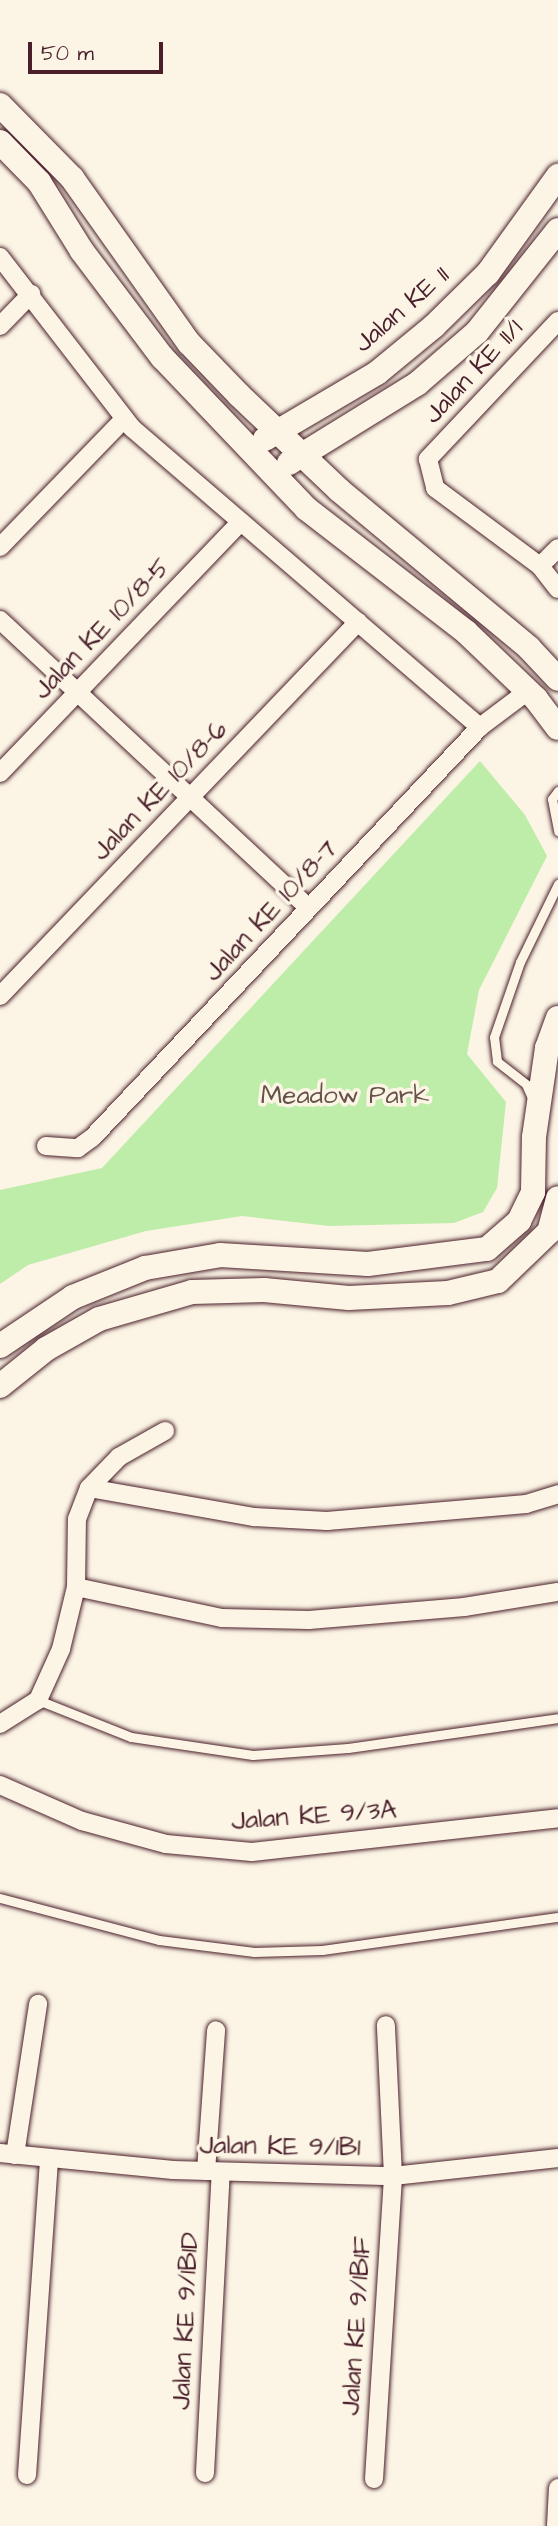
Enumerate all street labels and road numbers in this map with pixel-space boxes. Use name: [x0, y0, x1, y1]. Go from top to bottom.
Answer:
street label: Jalan KE 11: [348, 260, 456, 360]
street label: Jalan KE 11/1: [418, 313, 530, 431]
street label: Jalan KE 10/8-5: [27, 552, 177, 706]
street label: Jalan KE 10/8-6: [86, 715, 234, 867]
street label: Jalan KE 10/8-7: [198, 834, 344, 988]
street label: Jalan KE 9/3A: [230, 1795, 398, 1837]
street label: Jalan KE 9/1B1: [199, 2130, 361, 2164]
street label: Jalan KE 9/1B1D: [166, 2231, 206, 2411]
street label: Jalan KE 9/1B1F: [335, 2236, 379, 2416]

